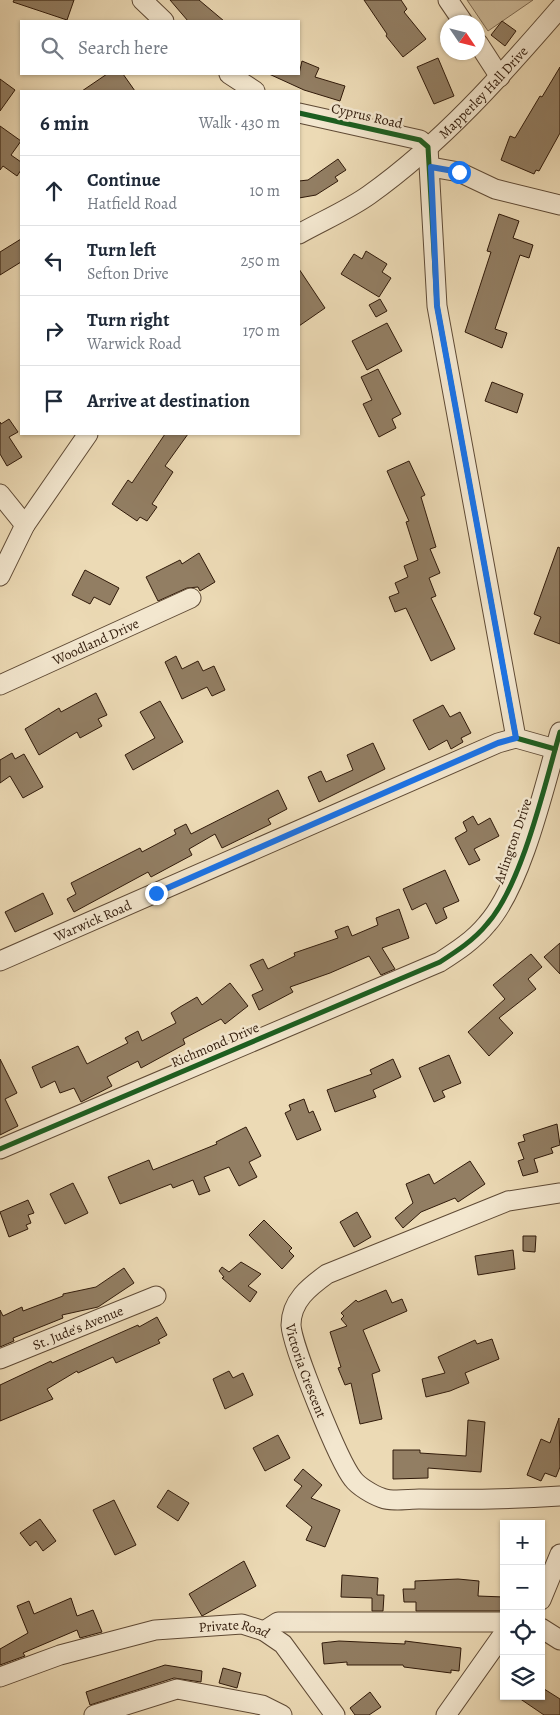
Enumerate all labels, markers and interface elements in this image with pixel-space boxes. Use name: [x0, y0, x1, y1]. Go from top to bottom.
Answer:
north arrow: [440, 15, 485, 60]
search box: [20, 20, 300, 75]
icon: search: [38, 34, 66, 62]
text: Search here: [78, 35, 168, 61]
street label: Mapperley Hall Drive: [434, 42, 532, 143]
street label: Cyprus Road: [329, 99, 405, 134]
text: 6 min: [40, 109, 89, 137]
text: Walk · 430 m: [199, 112, 280, 134]
route start: [448, 161, 471, 184]
text: Continue: [87, 167, 161, 193]
icon: ahead: [40, 177, 68, 205]
text: 10 m: [250, 180, 280, 202]
text: Hatfield Road: [87, 193, 177, 215]
text: Turn left: [87, 237, 156, 263]
icon: left: [40, 247, 68, 275]
text: 250 m: [241, 250, 280, 272]
text: Sefton Drive: [87, 263, 169, 285]
text: Turn right: [87, 307, 169, 333]
icon: right: [40, 317, 68, 345]
text: 170 m: [243, 320, 280, 342]
text: Warwick Road: [87, 333, 181, 355]
icon: arrive: [40, 387, 68, 415]
text: Arrive at destination: [87, 388, 250, 414]
street label: Woodland Drive: [48, 614, 142, 670]
street label: Arlington Drive: [489, 796, 536, 887]
route end: [145, 882, 168, 905]
street label: Warwick Road: [50, 895, 135, 946]
street label: Richmond Drive: [168, 1018, 262, 1072]
street label: St. Jude's Avenue: [30, 1301, 126, 1354]
street label: Victoria Crescent: [281, 1321, 332, 1421]
map controls: [500, 1520, 545, 1700]
button: +: [500, 1520, 545, 1565]
button: −: [500, 1565, 545, 1610]
button: locate: [500, 1610, 545, 1655]
street label: Private Road: [198, 1615, 274, 1642]
button: layers: [500, 1655, 545, 1700]

